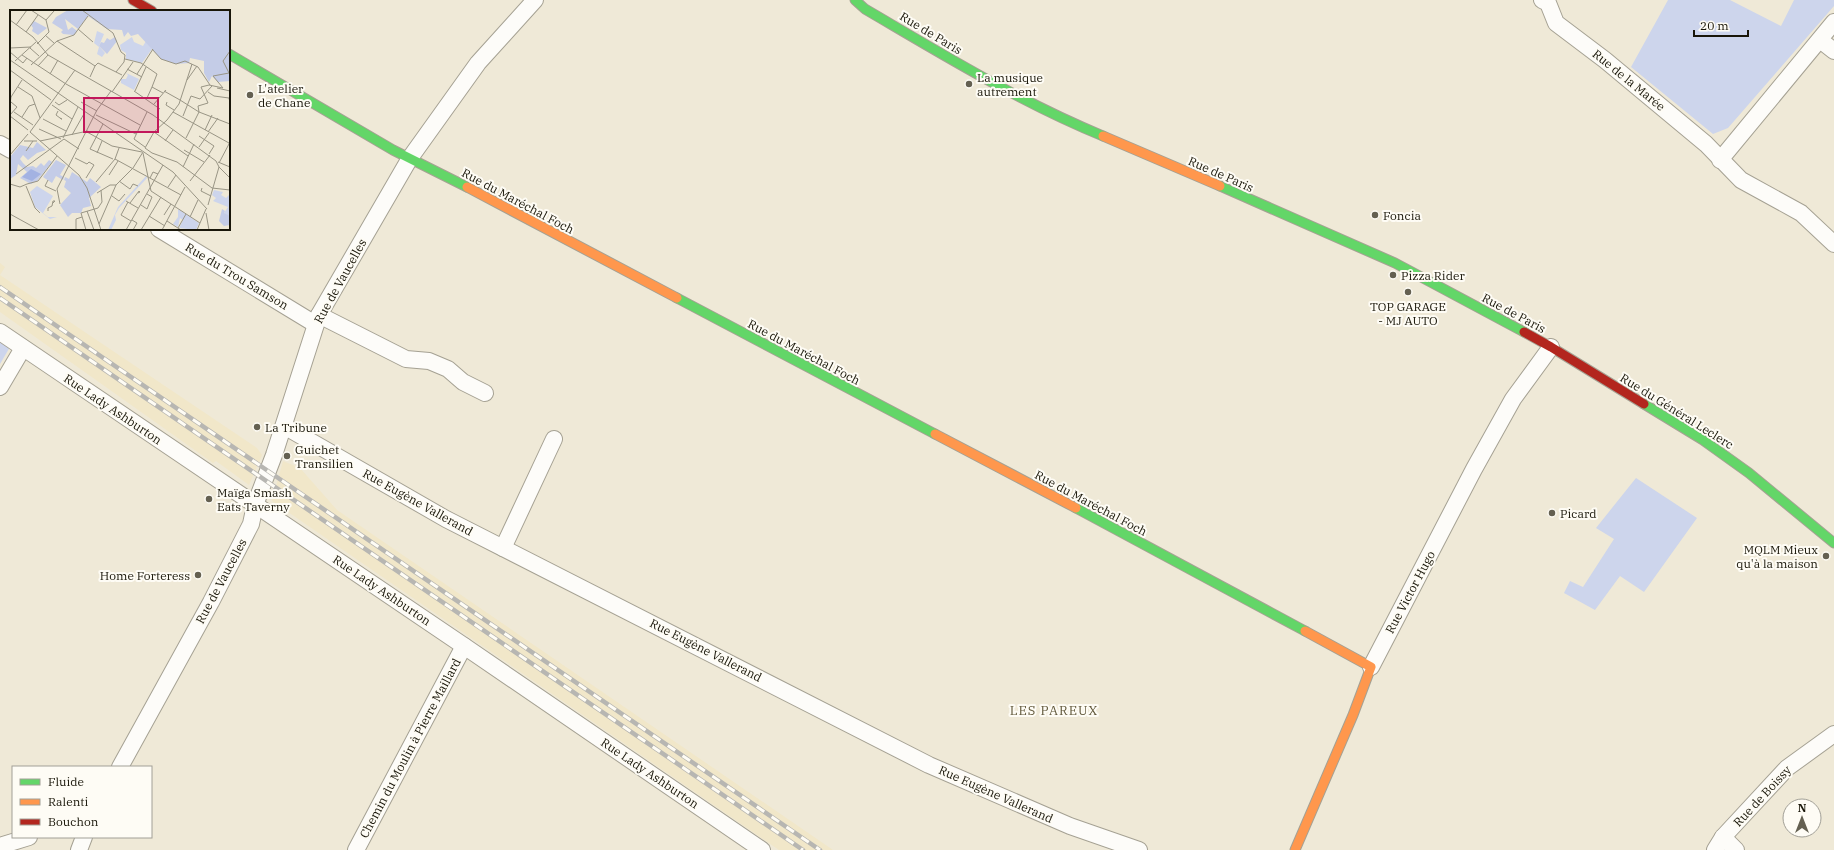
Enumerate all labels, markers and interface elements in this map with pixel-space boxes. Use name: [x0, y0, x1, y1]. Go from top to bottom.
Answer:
street label: Rue de Paris: [897, 9, 965, 58]
inset map: [10, 10, 230, 230]
scale bar: [1694, 12, 1748, 38]
text: 20 m: [1700, 18, 1729, 33]
street label: Rue de la Marée: [1590, 46, 1668, 114]
place label: La musique autrement: [977, 70, 1043, 99]
marker: La musique autrement: [964, 79, 974, 89]
place label: L'atelier de Chane: [258, 81, 310, 110]
marker: L'atelier de Chane: [245, 90, 255, 100]
street label: Rue de Paris: [1186, 153, 1256, 195]
street label: Rue du Maréchal Foch: [459, 165, 577, 237]
place label: Foncia: [1383, 208, 1421, 223]
marker: Foncia: [1370, 210, 1380, 220]
street label: Rue de Vaucelles: [311, 236, 369, 326]
street label: Rue du Trou Samson: [183, 239, 291, 313]
place label: Pizza Rider: [1401, 268, 1465, 283]
marker: Pizza Rider: [1388, 270, 1398, 280]
marker: TOP GARAGE - MJ AUTO: [1403, 287, 1413, 297]
street label: Rue de Paris: [1480, 290, 1549, 336]
place label: TOP GARAGE - MJ AUTO: [1370, 299, 1446, 328]
street label: Rue du Maréchal Foch: [745, 316, 863, 388]
street label: Rue du Général Leclerc: [1618, 370, 1736, 452]
street label: Rue Lady Ashburton: [61, 371, 165, 448]
place label: La Tribune: [265, 420, 327, 435]
marker: La Tribune: [252, 422, 262, 432]
place label: Guichet Transilien: [295, 442, 354, 471]
marker: Guichet Transilien: [282, 451, 292, 461]
street label: Rue Eugène Vallerand: [360, 465, 476, 539]
street label: Rue du Maréchal Foch: [1032, 467, 1150, 539]
place label: Maïga Smash Eats Taverny: [217, 485, 293, 514]
marker: Maïga Smash Eats Taverny: [204, 494, 214, 504]
place label: Picard: [1560, 506, 1597, 521]
marker: Picard: [1547, 508, 1557, 518]
street label: Rue de Vaucelles: [192, 536, 250, 626]
place label: MQLM Mieux qu'à la maison: [1736, 542, 1818, 571]
street label: Rue Victor Hugo: [1382, 548, 1438, 636]
marker: MQLM Mieux qu'à la maison: [1821, 551, 1831, 561]
street label: Rue Lady Ashburton: [330, 552, 434, 629]
place label: Home Forteress: [100, 568, 190, 583]
marker: Home Forteress: [193, 570, 203, 580]
street label: Rue Eugène Vallerand: [647, 615, 765, 685]
street label: Chemin du Moulin à Pierre Maillard: [356, 656, 464, 840]
district label: LES PAREUX: [1010, 702, 1098, 719]
street label: Rue Lady Ashburton: [598, 735, 702, 812]
street label: Rue Eugène Vallerand: [936, 762, 1056, 826]
street label: Rue de Boissy: [1730, 762, 1794, 830]
legend: [12, 766, 152, 838]
text: Fluide: [48, 774, 84, 789]
text: Ralenti: [48, 794, 89, 809]
north arrow: [1782, 798, 1822, 838]
text: N: [1798, 801, 1807, 815]
text: Bouchon: [48, 814, 99, 829]

